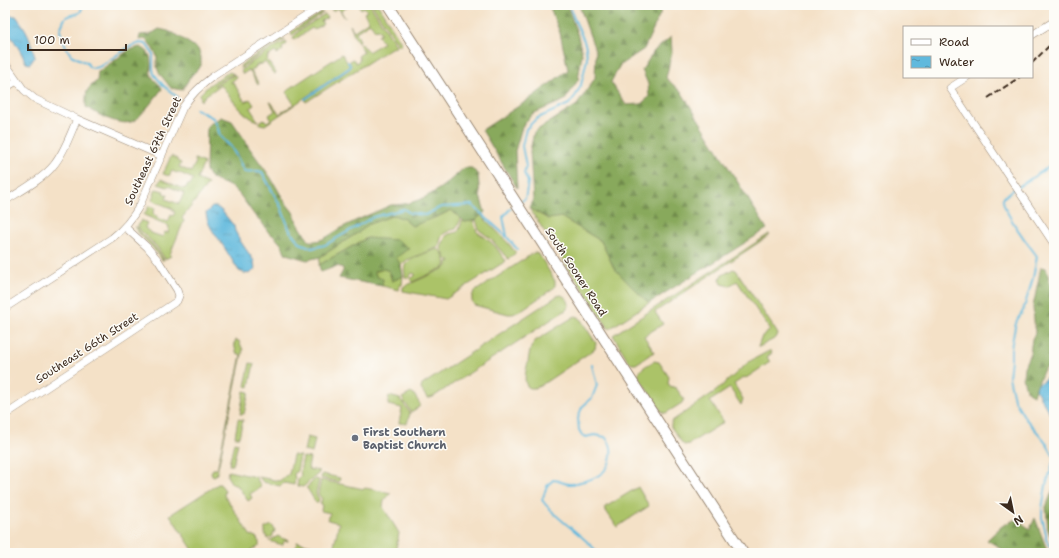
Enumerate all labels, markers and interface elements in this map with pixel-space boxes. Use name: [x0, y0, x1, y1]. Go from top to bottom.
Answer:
scale bar: [28, 26, 126, 52]
legend: [903, 26, 1033, 78]
text: 100 m: [34, 32, 70, 48]
text: Road: [939, 34, 970, 50]
text: Water: [939, 54, 975, 70]
street label: Southeast 67th Street: [121, 94, 185, 208]
street label: South Sooner Road: [542, 225, 610, 319]
street label: Southeast 66th Street: [33, 309, 141, 387]
place label: First Southern Baptist Church: [363, 425, 447, 453]
marker: First Southern Baptist Church: [350, 433, 360, 443]
north arrow: [993, 492, 1033, 532]
text: N: [1010, 511, 1026, 529]

